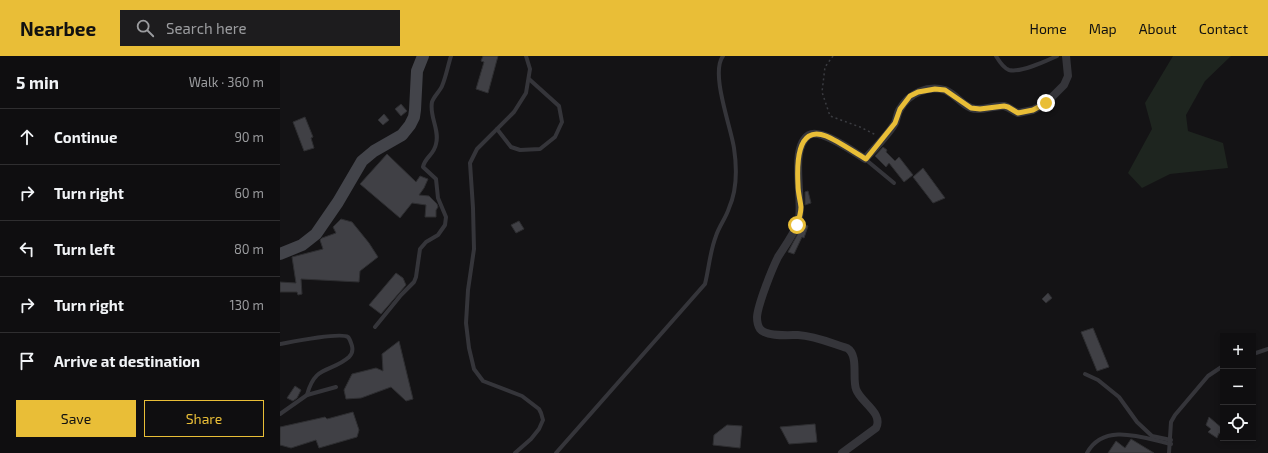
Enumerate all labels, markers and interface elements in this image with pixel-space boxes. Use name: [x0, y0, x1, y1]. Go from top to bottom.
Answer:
search box: [120, 10, 400, 46]
text: Nearbee: [20, 17, 96, 40]
icon: search: [134, 17, 156, 39]
text: Search here: [166, 19, 247, 37]
text: Home: [1030, 20, 1067, 37]
text: Map: [1089, 20, 1117, 37]
text: About: [1139, 20, 1177, 37]
text: Contact: [1199, 20, 1248, 37]
text: 5 min: [16, 72, 59, 92]
text: Walk · 360 m: [189, 74, 264, 90]
route end: [1037, 94, 1055, 112]
icon: ahead: [16, 126, 38, 148]
text: Continue: [54, 128, 117, 146]
text: 90 m: [234, 129, 264, 145]
icon: right: [16, 182, 38, 204]
text: Turn right: [54, 184, 124, 202]
text: 60 m: [234, 185, 264, 201]
route start: [788, 216, 806, 234]
icon: left: [16, 238, 38, 260]
text: Turn left: [54, 240, 115, 258]
text: 80 m: [234, 241, 264, 257]
icon: right: [16, 294, 38, 316]
text: Turn right: [54, 296, 124, 314]
text: 130 m: [229, 297, 264, 313]
map controls: [1220, 333, 1256, 441]
button: +: [1220, 333, 1256, 369]
icon: arrive: [16, 350, 38, 372]
text: Arrive at destination: [54, 352, 200, 370]
button: −: [1220, 369, 1256, 405]
button: Save: [16, 400, 136, 437]
button: Share: [144, 400, 264, 437]
button: locate: [1220, 405, 1256, 441]

